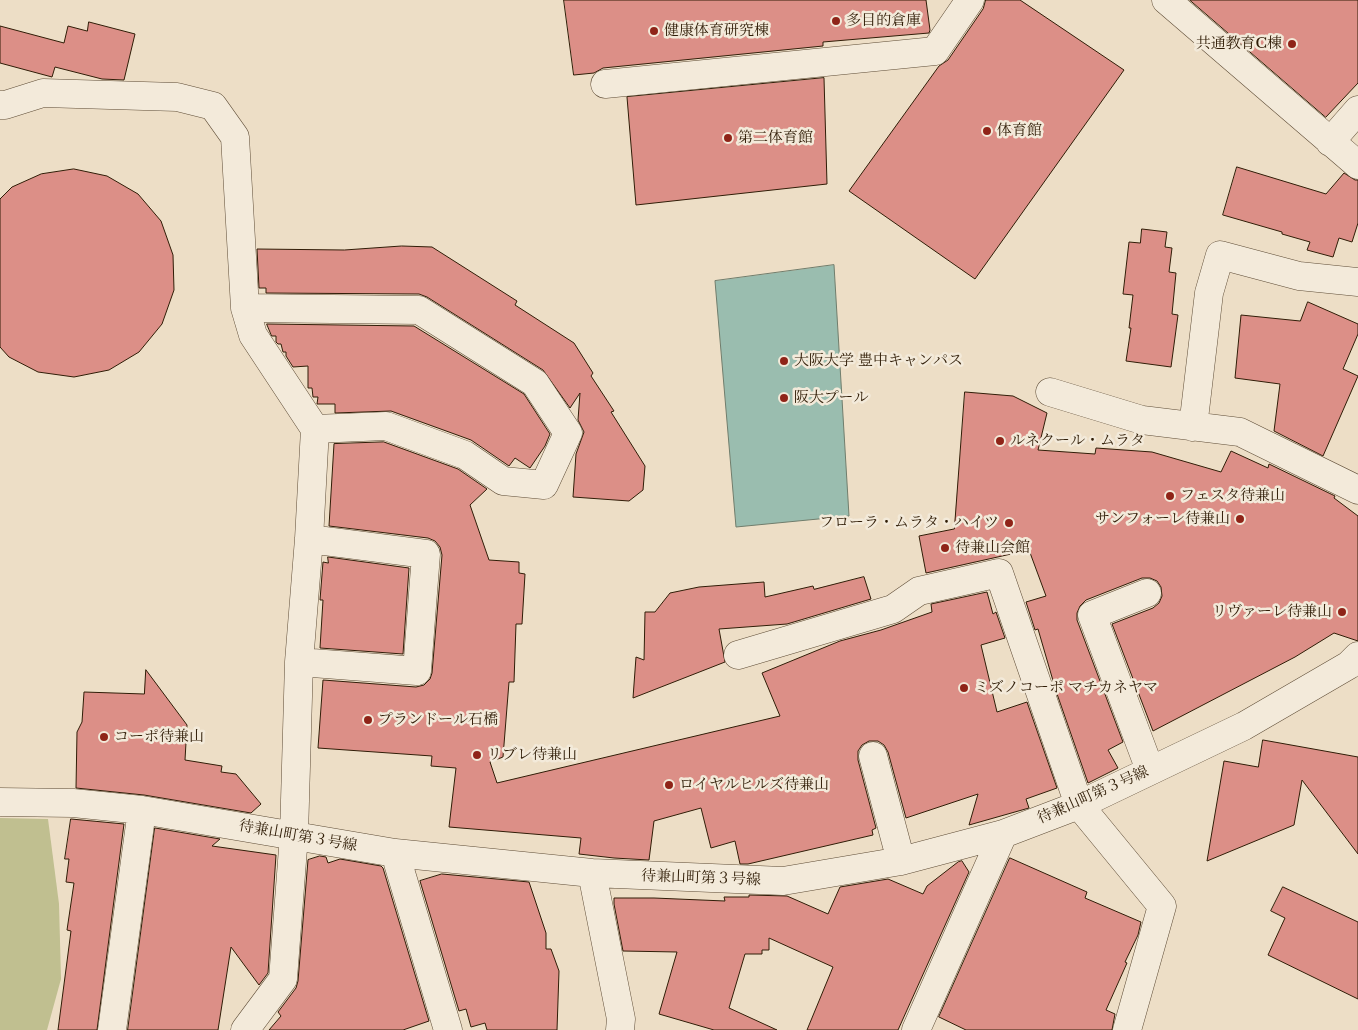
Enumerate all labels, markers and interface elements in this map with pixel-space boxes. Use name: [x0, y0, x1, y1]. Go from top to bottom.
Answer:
place label: 多目的倉庫: [846, 12, 921, 30]
marker: 多目的倉庫: [830, 15, 842, 27]
place label: 健康体育研究棟: [664, 22, 769, 40]
marker: 健康体育研究棟: [648, 25, 660, 37]
place label: 共通教育C棟: [1195, 35, 1282, 53]
marker: 共通教育C棟: [1286, 38, 1298, 50]
place label: 体育館: [997, 122, 1042, 140]
marker: 体育館: [981, 125, 993, 137]
place label: 第二体育館: [738, 129, 813, 147]
marker: 第二体育館: [722, 132, 734, 144]
place label: 大阪大学 豊中キャンパス: [794, 352, 963, 370]
marker: 大阪大学 豊中キャンパス: [778, 355, 790, 367]
place label: 阪大プール: [794, 389, 869, 407]
marker: 阪大プール: [778, 392, 790, 404]
place label: ルネクール・ムラタ: [1010, 432, 1145, 450]
marker: ルネクール・ムラタ: [994, 435, 1006, 447]
place label: フェスタ待兼山: [1180, 487, 1285, 505]
marker: フェスタ待兼山: [1164, 490, 1176, 502]
place label: サンフォーレ待兼山: [1095, 510, 1230, 528]
marker: サンフォーレ待兼山: [1234, 513, 1246, 525]
place label: フローラ・ムラタ・ハイツ: [819, 514, 999, 532]
marker: フローラ・ムラタ・ハイツ: [1003, 517, 1015, 529]
place label: 待兼山会館: [955, 539, 1030, 557]
marker: 待兼山会館: [939, 542, 951, 554]
place label: リヴァーレ待兼山: [1212, 603, 1332, 621]
marker: リヴァーレ待兼山: [1336, 606, 1348, 618]
place label: ミズノコーポ マチカネヤマ: [974, 679, 1158, 697]
marker: ミズノコーポ マチカネヤマ: [958, 682, 970, 694]
place label: プランドール石橋: [378, 711, 498, 729]
marker: プランドール石橋: [362, 714, 374, 726]
place label: コーポ待兼山: [114, 728, 204, 746]
marker: コーポ待兼山: [98, 731, 110, 743]
place label: リブレ待兼山: [487, 746, 577, 764]
marker: リブレ待兼山: [471, 749, 483, 761]
street label: 待兼山町第３号線: [1035, 762, 1151, 828]
place label: ロイヤルヒルズ待兼山: [679, 776, 829, 794]
marker: ロイヤルヒルズ待兼山: [663, 779, 675, 791]
street label: 待兼山町第３号線: [237, 817, 359, 855]
street label: 待兼山町第３号線: [641, 867, 761, 889]

